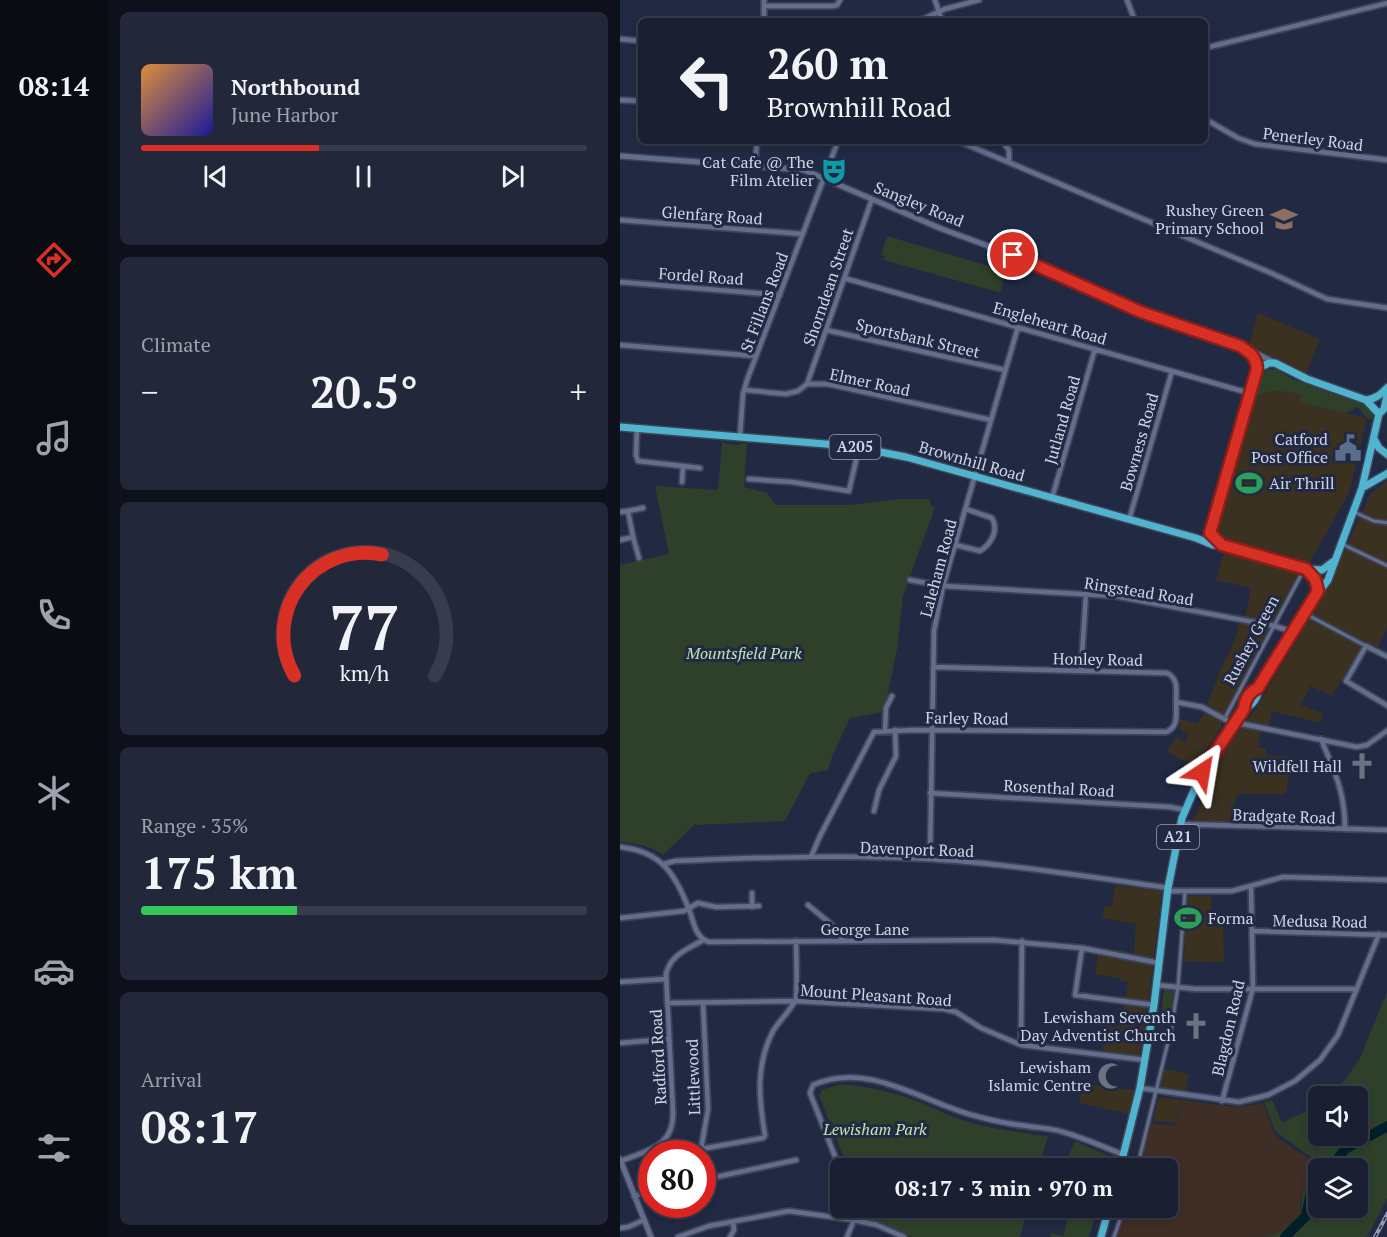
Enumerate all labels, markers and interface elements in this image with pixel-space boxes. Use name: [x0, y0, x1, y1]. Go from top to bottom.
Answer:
text: 260 m: [767, 35, 888, 91]
icon: left: [668, 42, 746, 120]
text: 08:14: [19, 68, 89, 104]
text: Northbound: [231, 72, 360, 101]
text: Brownhill Road: [767, 89, 951, 125]
text: June Harbor: [231, 101, 338, 128]
street label: Penerley Road: [1262, 122, 1365, 156]
place label: Cat Cafe @ The Film Atelier: [702, 151, 815, 191]
theatre icon: Cat Cafe @ The Film Atelier: [819, 156, 849, 186]
icon: previous: [199, 160, 232, 193]
icon: pause: [347, 160, 380, 193]
icon: next: [496, 160, 529, 193]
street label: Sangley Road: [871, 176, 967, 232]
place label: Rushey Green Primary School: [1155, 199, 1264, 239]
street label: Glenfarg Road: [661, 201, 763, 230]
school or university icon: Rushey Green Primary School: [1269, 204, 1299, 234]
street label: Shorndean Street: [797, 225, 859, 349]
pin: [987, 229, 1038, 280]
icon: arrive: [996, 238, 1029, 271]
icon: directions: [33, 239, 75, 281]
street label: St Fillans Road: [735, 249, 793, 355]
street label: Fordel Road: [658, 262, 744, 290]
street label: Engleheart Road: [991, 296, 1110, 350]
street label: Sportsbank Street: [854, 313, 982, 363]
text: Climate: [141, 331, 211, 358]
text: 20.5°: [310, 361, 418, 421]
street label: Elmer Road: [828, 363, 912, 401]
text: −: [141, 370, 159, 413]
text: +: [569, 370, 587, 413]
street label: Jutland Road: [1039, 373, 1085, 467]
street label: Bowness Road: [1114, 390, 1164, 494]
icon: music: [33, 417, 75, 459]
place label: Catford Post Office: [1251, 428, 1328, 468]
public building icon: Catford Post Office: [1333, 433, 1363, 463]
road number: A205: [830, 435, 880, 459]
street label: Brownhill Road: [916, 435, 1028, 487]
sports icon: Air Thrill: [1234, 468, 1264, 498]
place label: Air Thrill: [1269, 472, 1335, 494]
street label: Laleham Road: [914, 516, 962, 619]
street label: Ringstead Road: [1083, 572, 1195, 611]
text: 77: [329, 585, 399, 668]
street label: Rushey Green: [1218, 591, 1284, 689]
icon: phone: [33, 594, 75, 636]
park label: Mountsfield Park: [685, 642, 802, 664]
street label: Honley Road: [1053, 647, 1143, 671]
text: km/h: [339, 659, 389, 687]
street label: Farley Road: [925, 706, 1009, 730]
position arrow: [1170, 740, 1234, 804]
church icon: Wildfell Hall: [1347, 751, 1377, 781]
place label: Wildfell Hall: [1252, 755, 1342, 777]
icon: climate: [33, 772, 75, 814]
street label: Rosenthal Road: [1003, 774, 1115, 802]
street label: Bradgate Road: [1232, 803, 1336, 829]
text: Range · 35%: [141, 812, 248, 839]
road number: A21: [1157, 825, 1199, 849]
street label: Davenport Road: [859, 836, 975, 862]
text: 175 km: [141, 842, 297, 902]
sports icon: Forma: [1173, 903, 1203, 933]
place label: Forma: [1208, 907, 1254, 929]
street label: Medusa Road: [1273, 909, 1368, 933]
street label: George Lane: [821, 918, 909, 940]
icon: car: [33, 950, 75, 992]
street label: Blagdon Road: [1206, 978, 1250, 1078]
street label: Mount Pleasant Road: [800, 979, 953, 1011]
place label: Lewisham Seventh Day Adventist Church: [1020, 1006, 1177, 1046]
street label: Radford Road: [645, 1008, 671, 1105]
church icon: Lewisham Seventh Day Adventist Church: [1181, 1011, 1211, 1041]
street label: Littlewood: [681, 1038, 705, 1116]
place label: Lewisham Islamic Centre: [988, 1056, 1091, 1096]
mosque icon: Lewisham Islamic Centre: [1096, 1061, 1126, 1091]
text: Arrival: [141, 1066, 202, 1093]
map controls: [1308, 1086, 1368, 1218]
button: sound: [1308, 1086, 1368, 1146]
text: 08:17: [141, 1096, 258, 1156]
park label: Lewisham Park: [822, 1118, 927, 1140]
icon: filters: [33, 1127, 75, 1169]
speed limit sign: 80: [638, 1140, 716, 1218]
button: layers: [1308, 1158, 1368, 1218]
text: 08:17 · 3 min · 970 m: [895, 1173, 1113, 1202]

